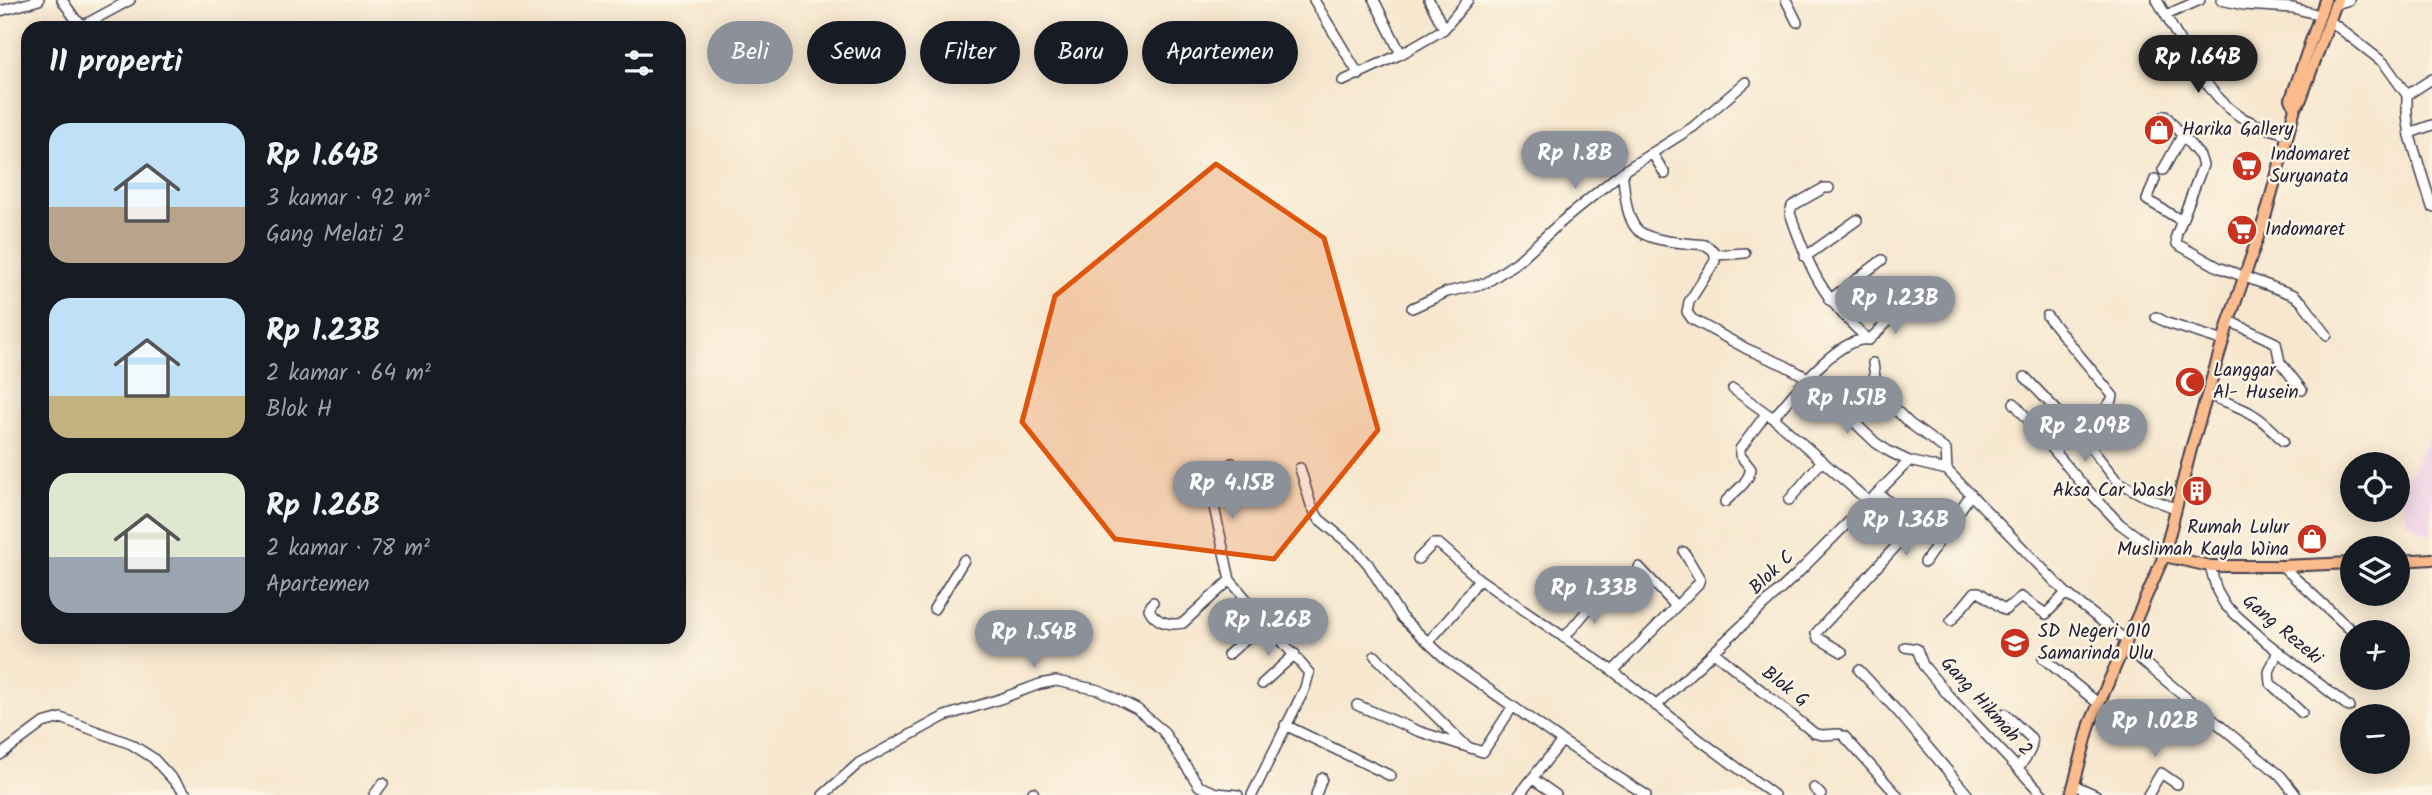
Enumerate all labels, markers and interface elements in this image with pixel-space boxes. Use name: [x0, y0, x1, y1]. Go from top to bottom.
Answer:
chip: Beli: [707, 21, 793, 84]
chip: Sewa: [807, 21, 906, 84]
chip: Filter: [920, 21, 1020, 84]
chip: Baru: [1034, 21, 1128, 84]
chip: Apartemen: [1142, 21, 1298, 84]
pin: Rp 1.64B: [2126, 36, 2270, 95]
text: 11 properti: [49, 39, 182, 87]
text: Rp 1.64B: [2155, 40, 2241, 76]
icon: filters: [620, 44, 658, 82]
shop icon: Harika Gallery: [2142, 113, 2176, 147]
place label: Harika Gallery: [2182, 115, 2295, 145]
pin: Rp 1.8B: [1510, 132, 1640, 191]
text: Rp 1.64B: [266, 133, 379, 181]
text: Rp 1.8B: [1537, 136, 1613, 172]
place label: Indomaret Suryanata: [2270, 140, 2351, 192]
supermarket icon: Indomaret Suryanata: [2230, 149, 2264, 183]
icon: home: [105, 151, 189, 235]
text: 3 kamar · 92 m²: [266, 181, 430, 217]
supermarket icon: Indomaret: [2225, 213, 2259, 247]
place label: Indomaret: [2265, 215, 2346, 245]
text: Gang Melati 2: [266, 217, 405, 253]
pin: Rp 1.23B: [1823, 276, 1967, 336]
text: Rp 1.23B: [1851, 281, 1939, 317]
text: Rp 1.23B: [266, 308, 381, 356]
icon: home: [105, 326, 189, 410]
text: 2 kamar · 64 m²: [266, 356, 431, 392]
place label: Langgar Al- Husein: [2213, 356, 2299, 408]
mosque icon: Langgar Al- Husein: [2173, 365, 2207, 399]
pin: Rp 1.51B: [1775, 376, 1919, 436]
text: Rp 1.51B: [1807, 381, 1887, 417]
text: Blok H: [266, 392, 332, 428]
pin: Rp 2.09B: [2013, 405, 2157, 464]
text: Rp 2.09B: [2039, 409, 2131, 445]
map controls: [2340, 452, 2410, 774]
button: locate: [2340, 452, 2410, 522]
pin: Rp 4.15B: [1160, 462, 1304, 521]
text: Rp 4.15B: [1189, 466, 1275, 502]
building icon: Aksa Car Wash: [2180, 474, 2214, 508]
place label: Aksa Car Wash: [2053, 476, 2174, 506]
text: Rp 1.26B: [266, 483, 380, 531]
pin: Rp 1.36B: [1834, 498, 1978, 558]
icon: home: [105, 501, 189, 585]
text: Rp 1.36B: [1863, 503, 1949, 539]
place label: Rumah Lulur Muslimah Kayla Wina: [2117, 513, 2291, 565]
shop icon: Rumah Lulur Muslimah Kayla Wina: [2295, 522, 2329, 556]
text: 2 kamar · 78 m²: [266, 531, 430, 567]
button: layers: [2340, 536, 2410, 606]
street label: Blok C: [1742, 544, 1802, 602]
pin: Rp 1.33B: [1522, 566, 1666, 626]
text: Apartemen: [266, 567, 370, 603]
text: Rp 1.33B: [1551, 571, 1637, 607]
street label: Gang Rezeki: [2235, 587, 2330, 674]
pin: Rp 1.26B: [1196, 598, 1340, 658]
text: Rp 1.26B: [1224, 603, 1312, 639]
pin: Rp 1.54B: [962, 610, 1106, 670]
text: Rp 1.54B: [991, 615, 1077, 651]
place label: SD Negeri 010 Samarinda Ulu: [2038, 617, 2153, 669]
button: +: [2340, 620, 2410, 690]
school or university icon: SD Negeri 010 Samarinda Ulu: [1998, 626, 2032, 660]
street label: Gang Hikmah 2: [1933, 650, 2039, 764]
street label: Blok G: [1755, 659, 1815, 715]
pin: Rp 1.02B: [2083, 700, 2227, 759]
text: Rp 1.02B: [2111, 704, 2199, 740]
button: −: [2340, 704, 2410, 774]

